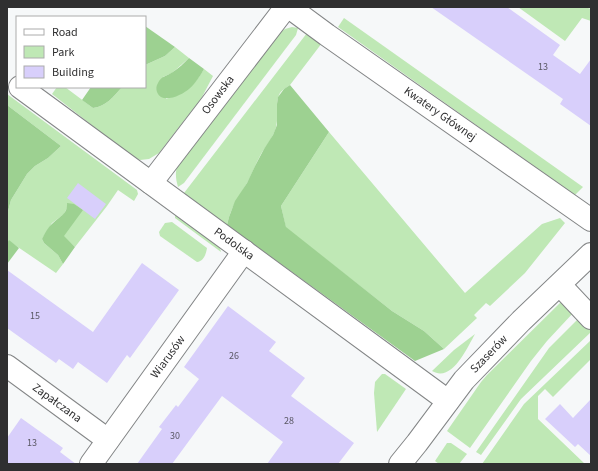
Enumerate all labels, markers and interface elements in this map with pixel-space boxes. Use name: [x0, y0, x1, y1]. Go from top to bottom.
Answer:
legend: [16, 16, 146, 88]
text: Road: [52, 24, 78, 41]
text: Park: [52, 44, 74, 61]
house number: 13: [538, 60, 548, 74]
text: Building: [52, 64, 94, 81]
street label: Osowska: [198, 72, 238, 118]
street label: Kwatery Głównej: [400, 83, 480, 145]
street label: Podolska: [210, 224, 258, 264]
house number: 15: [30, 309, 40, 323]
street label: Szaserów: [466, 331, 512, 377]
street label: Wiarusów: [147, 332, 190, 382]
house number: 26: [229, 349, 239, 363]
street label: Zapałczana: [29, 379, 85, 427]
house number: 28: [284, 414, 294, 428]
house number: 30: [170, 429, 180, 443]
house number: 13: [27, 436, 37, 450]

